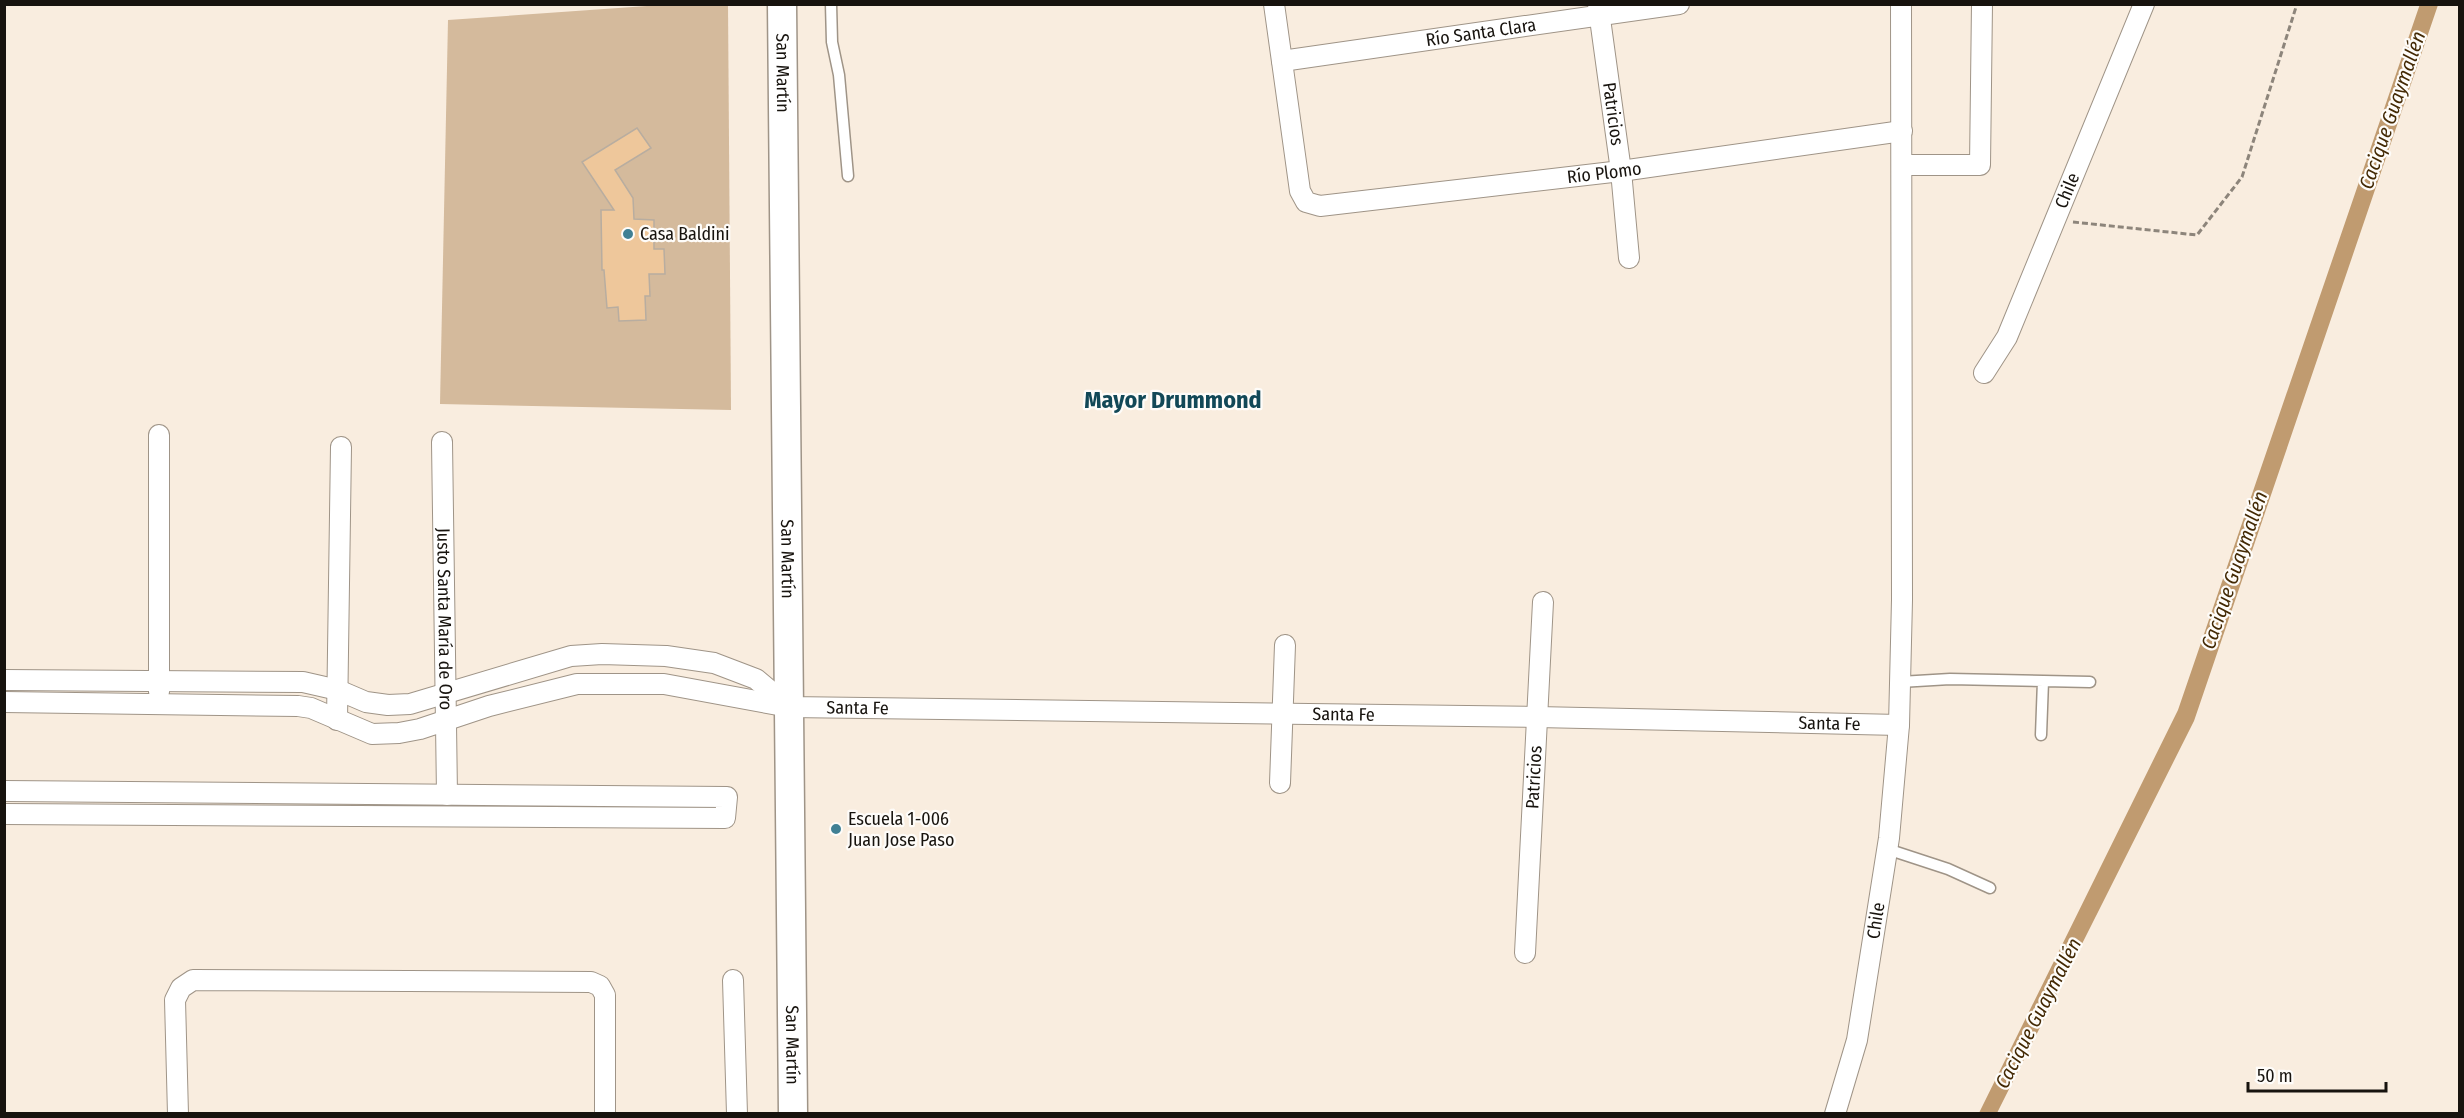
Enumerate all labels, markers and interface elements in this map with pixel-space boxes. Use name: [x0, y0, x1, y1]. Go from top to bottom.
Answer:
street label: Río Santa Clara: [1424, 14, 1538, 51]
water label: Cacique Guaymallén: [2354, 28, 2430, 192]
street label: San Martín: [771, 33, 794, 113]
street label: Patricios: [1598, 81, 1628, 147]
street label: Río Plomo: [1566, 157, 1643, 188]
street label: Chile: [2050, 169, 2084, 212]
place label: Casa Baldini: [640, 223, 730, 245]
marker: Casa Baldini: [621, 227, 635, 241]
district label: Mayor Drummond: [1084, 386, 1262, 414]
water label: Cacique Guaymallén: [2196, 488, 2272, 652]
street label: San Martín: [776, 519, 799, 599]
street label: Justo Santa María de Oro: [432, 528, 457, 710]
street label: Santa Fe: [826, 697, 889, 719]
street label: Santa Fe: [1312, 703, 1375, 726]
street label: Santa Fe: [1798, 712, 1861, 735]
street label: Patricios: [1521, 745, 1547, 809]
place label: Escuela 1-006 Juan Jose Paso: [848, 808, 954, 851]
marker: Escuela 1-006 Juan Jose Paso: [829, 822, 843, 836]
street label: Chile: [1862, 901, 1890, 940]
water label: Cacique Guaymallén: [1990, 934, 2086, 1092]
street label: San Martín: [781, 1005, 804, 1085]
scale bar: [2248, 1055, 2386, 1093]
text: 50 m: [2257, 1065, 2293, 1087]

